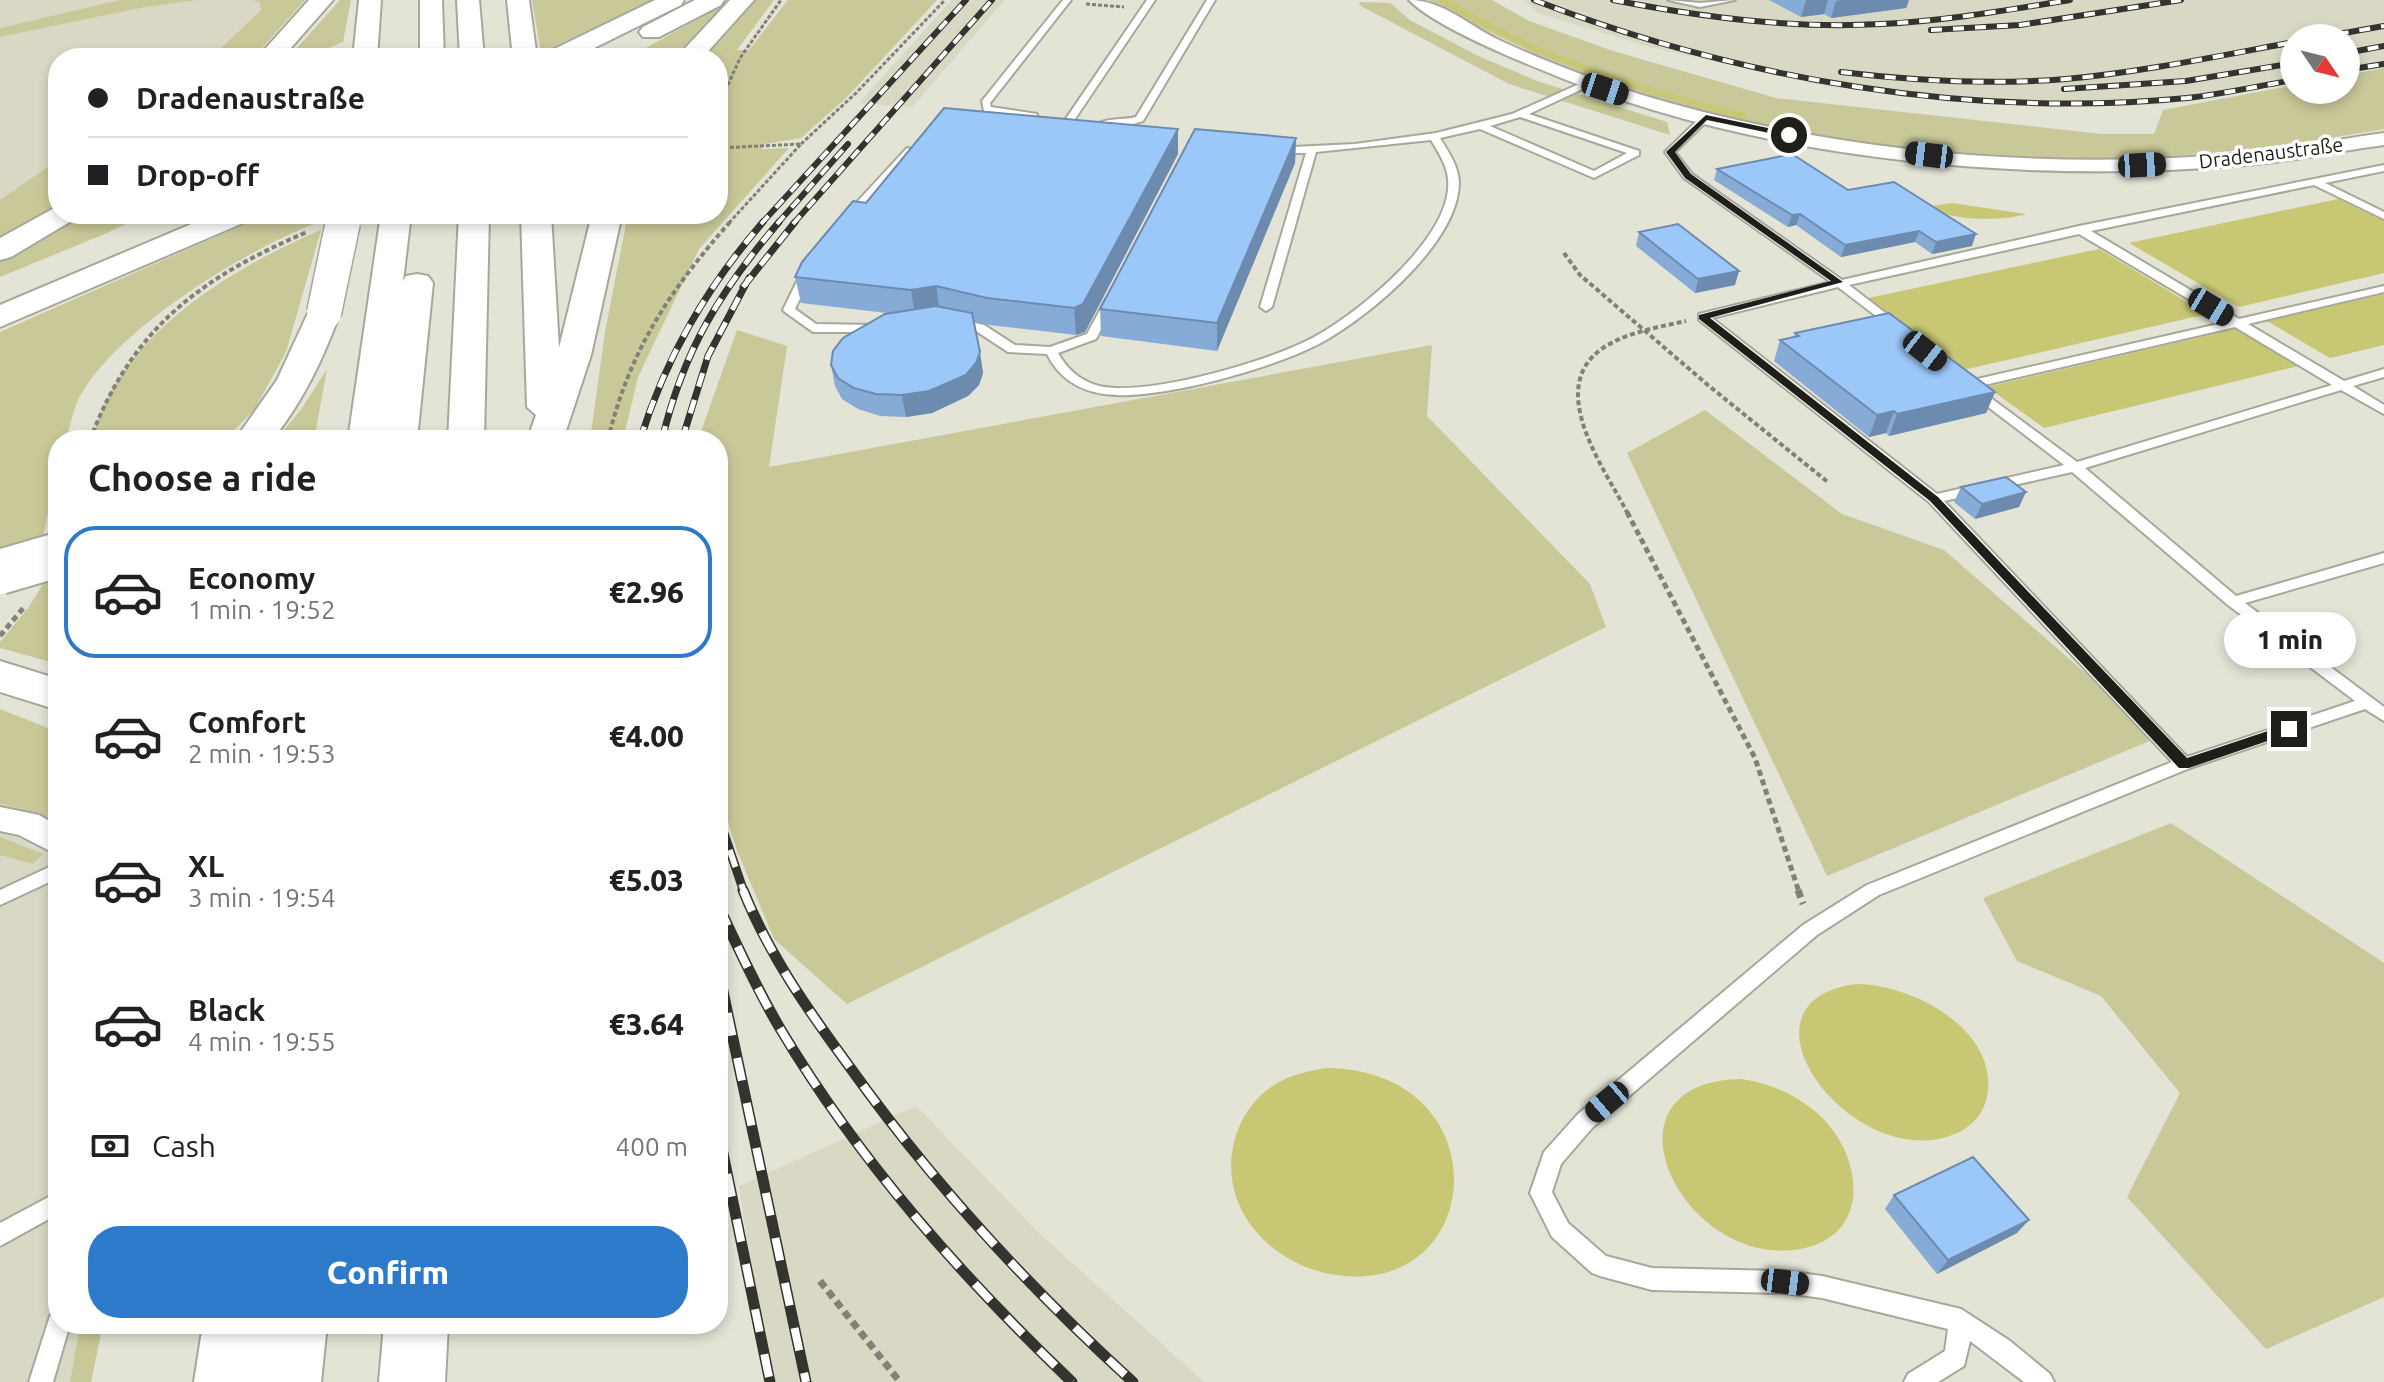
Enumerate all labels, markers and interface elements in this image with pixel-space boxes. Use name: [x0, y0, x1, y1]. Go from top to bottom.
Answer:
north arrow: [2280, 24, 2360, 104]
map controls: [2280, 24, 2360, 104]
car: [1578, 70, 1632, 108]
text: Dradenaustraße: [136, 81, 365, 115]
route start: [1771, 117, 1807, 153]
street label: Dradenaustraße: [2197, 132, 2344, 173]
car: [1904, 140, 1954, 170]
car: [2117, 152, 2167, 178]
text: Drop-off: [136, 158, 259, 192]
car: [2184, 284, 2238, 330]
car: [1899, 327, 1951, 375]
text: Choose a ride: [88, 457, 317, 498]
icon: car: [92, 556, 164, 628]
text: Economy: [188, 561, 315, 595]
text: €2.96: [609, 575, 684, 609]
text: 1 min · 19:52: [188, 595, 336, 624]
callout: 1 min: [2223, 613, 2355, 669]
text: 1 min: [2257, 625, 2323, 654]
icon: car: [92, 700, 164, 772]
text: Comfort: [188, 705, 306, 739]
route end: [2271, 711, 2307, 747]
text: €4.00: [609, 719, 684, 753]
text: 2 min · 19:53: [188, 739, 336, 768]
icon: car: [92, 844, 164, 916]
text: XL: [188, 849, 224, 883]
text: €5.03: [609, 863, 684, 897]
text: 3 min · 19:54: [188, 883, 336, 912]
icon: car: [92, 988, 164, 1060]
text: Black: [188, 993, 265, 1027]
text: €3.64: [609, 1007, 684, 1041]
text: 4 min · 19:55: [188, 1027, 336, 1056]
car: [1581, 1077, 1633, 1127]
icon: cash: [88, 1124, 132, 1168]
text: Cash: [152, 1129, 216, 1163]
text: 400 m: [616, 1132, 688, 1161]
button: Confirm: [88, 1226, 688, 1318]
car: [1760, 1267, 1810, 1297]

